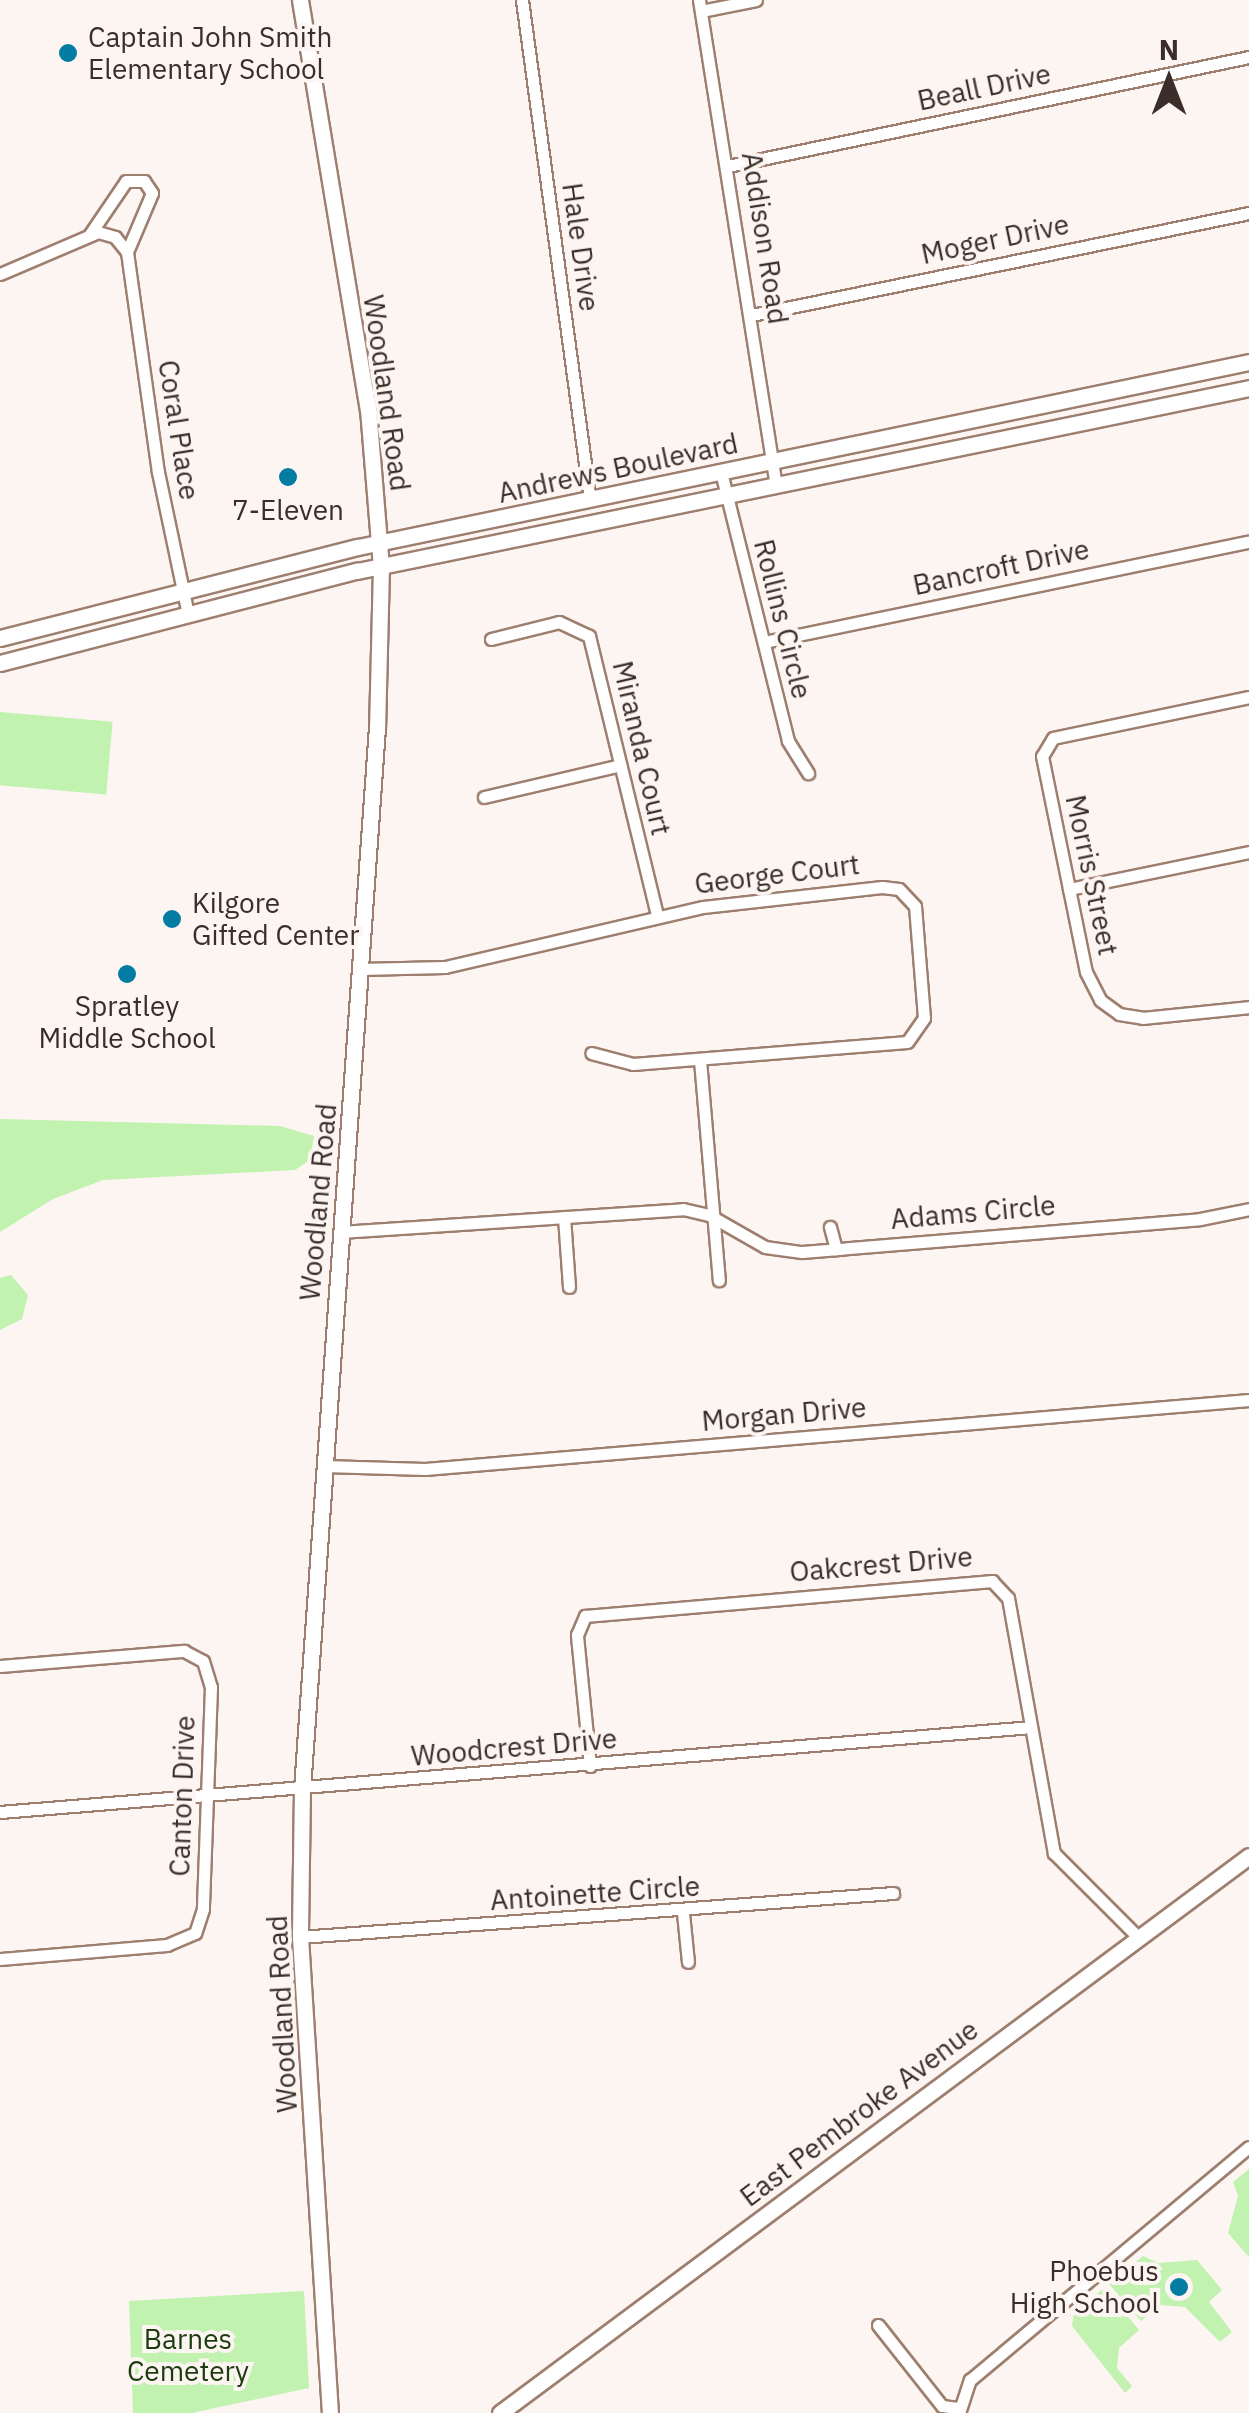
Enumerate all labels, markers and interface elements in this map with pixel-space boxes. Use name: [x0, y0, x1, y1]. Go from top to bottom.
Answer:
place label: Captain John Smith Elementary School: [88, 20, 333, 86]
north arrow: [1119, 30, 1219, 130]
text: N: [1159, 31, 1179, 68]
marker: Captain John Smith Elementary School: [57, 42, 79, 64]
street label: Beall Drive: [914, 57, 1054, 117]
street label: Addison Road: [735, 150, 795, 326]
street label: Hale Drive: [555, 181, 607, 313]
street label: Moger Drive: [918, 207, 1072, 271]
street label: Woodland Road: [357, 293, 417, 493]
street label: Coral Place: [151, 358, 207, 502]
street label: Andrews Boulevard: [495, 426, 741, 510]
marker: 7-Eleven: [277, 466, 299, 488]
place label: 7-Eleven: [232, 493, 344, 527]
street label: Bancroft Drive: [910, 532, 1092, 602]
street label: Rollins Circle: [747, 536, 819, 702]
street label: Miranda Court: [606, 658, 678, 838]
street label: Morris Street: [1059, 792, 1125, 958]
street label: George Court: [693, 847, 861, 901]
place label: Kilgore Gifted Center: [192, 886, 359, 952]
marker: Kilgore Gifted Center: [161, 908, 183, 930]
marker: Spratley Middle School: [116, 963, 138, 985]
place label: Spratley Middle School: [38, 989, 216, 1055]
street label: Woodland Road: [293, 1102, 343, 1302]
street label: Adams Circle: [889, 1188, 1057, 1236]
street label: Morgan Drive: [700, 1390, 868, 1438]
street label: Oakcrest Drive: [788, 1539, 974, 1589]
street label: Canton Drive: [162, 1715, 202, 1877]
street label: Woodcrest Drive: [410, 1721, 618, 1773]
street label: Antoinette Circle: [489, 1869, 701, 1917]
street label: Woodland Road: [260, 1914, 304, 2114]
street label: East Pembroke Avenue: [733, 2013, 985, 2213]
place label: Phoebus High School: [1010, 2254, 1159, 2320]
marker: Phoebus High School: [1168, 2276, 1190, 2298]
park label: Barnes Cemetery: [127, 2322, 249, 2388]

